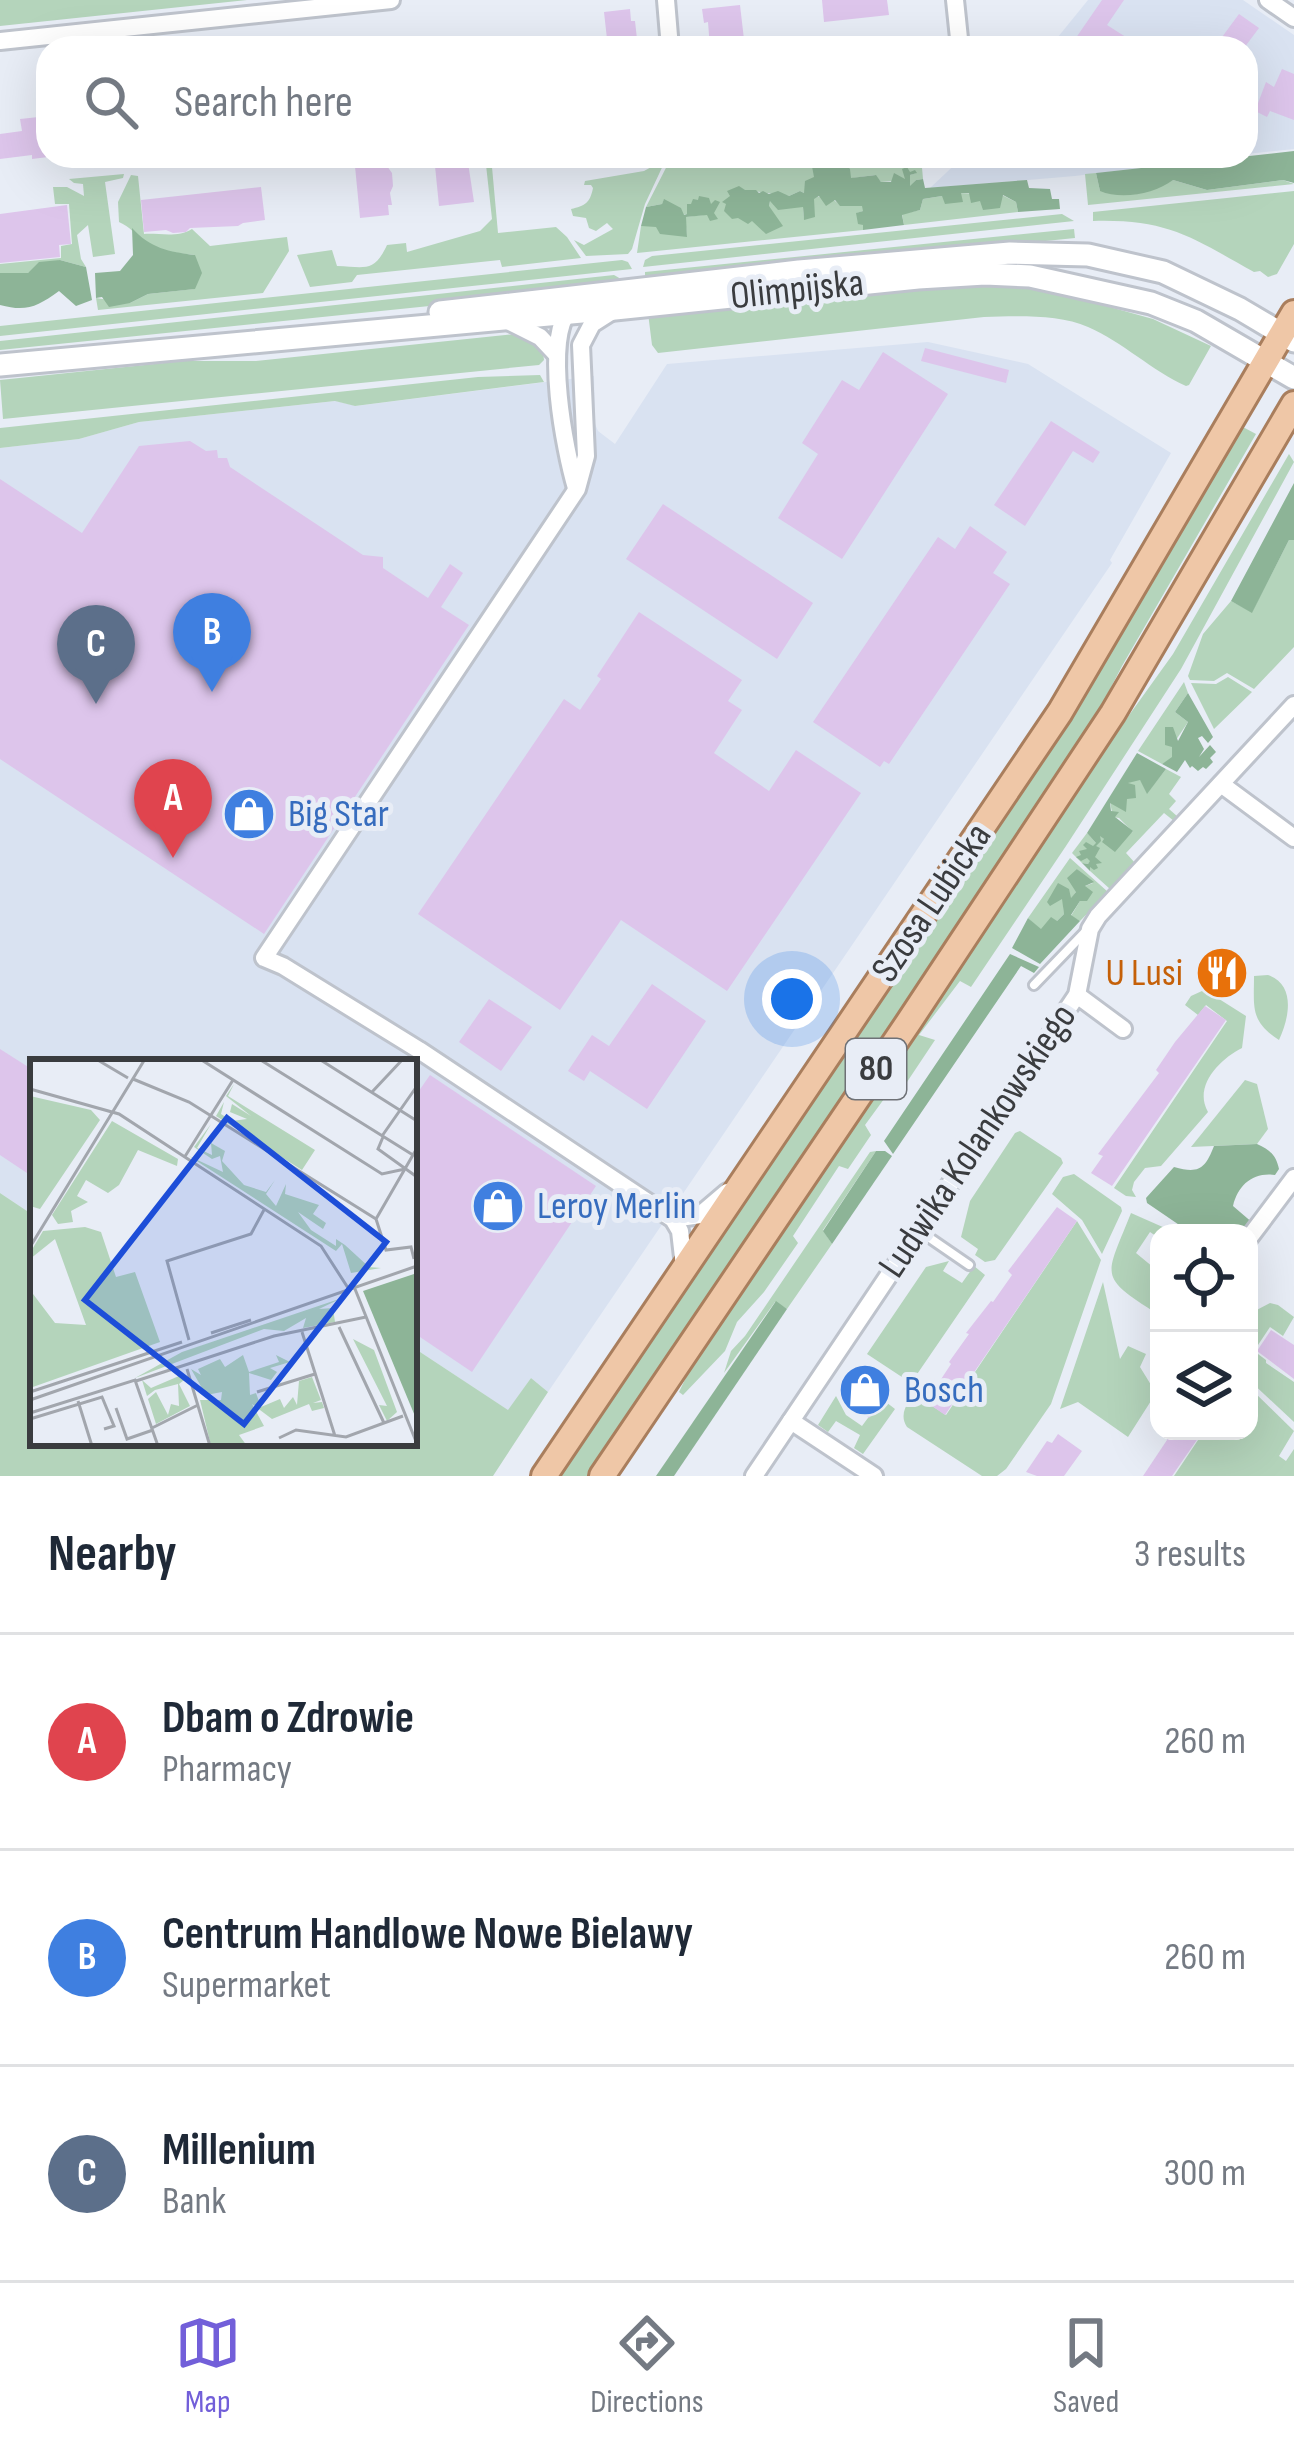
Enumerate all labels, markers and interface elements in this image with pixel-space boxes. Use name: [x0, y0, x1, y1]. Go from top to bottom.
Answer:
search box: [36, 36, 1258, 168]
icon: search: [78, 69, 144, 135]
text: Search here: [174, 75, 353, 130]
street label: Olimpijska: [728, 260, 866, 320]
pin: B: [173, 593, 251, 692]
pin: C: [57, 605, 135, 704]
pin: A: [134, 759, 212, 858]
shop icon: Big Star: [221, 786, 277, 842]
place label: Big Star: [288, 791, 389, 838]
street label: Szosa Lubicka: [862, 815, 1002, 991]
restaurant icon: U Lusi: [1194, 945, 1250, 1001]
place label: U Lusi: [1106, 950, 1183, 997]
your location: [762, 969, 822, 1029]
street label: Ludwika Kolankowskiego: [869, 995, 1087, 1287]
road number: 80: [846, 1039, 906, 1099]
inset map: [30, 1059, 417, 1446]
shop icon: Leroy Merlin: [470, 1178, 526, 1234]
place label: Leroy Merlin: [537, 1183, 696, 1230]
map controls: [1150, 1224, 1258, 1440]
button: locate: [1150, 1224, 1258, 1332]
button: layers: [1150, 1332, 1258, 1440]
shop icon: Bosch: [837, 1362, 893, 1418]
place label: Bosch: [904, 1367, 984, 1414]
text: Nearby: [48, 1524, 177, 1585]
text: 3 results: [1134, 1531, 1246, 1578]
text: Dbam o Zdrowie: [162, 1691, 414, 1746]
text: A: [78, 1718, 96, 1765]
text: 260 m: [1164, 1718, 1246, 1765]
text: Pharmacy: [162, 1746, 292, 1793]
text: Centrum Handlowe Nowe Bielawy: [162, 1907, 693, 1962]
text: B: [78, 1934, 96, 1981]
text: 260 m: [1164, 1934, 1246, 1981]
text: Supermarket: [162, 1962, 331, 2009]
text: Millenium: [162, 2123, 316, 2178]
text: C: [77, 2150, 97, 2197]
text: 300 m: [1164, 2150, 1246, 2197]
text: Bank: [162, 2178, 226, 2225]
tab: Map: [175, 2310, 241, 2422]
tab: Directions: [590, 2310, 704, 2422]
tab: Saved: [1053, 2310, 1119, 2422]

